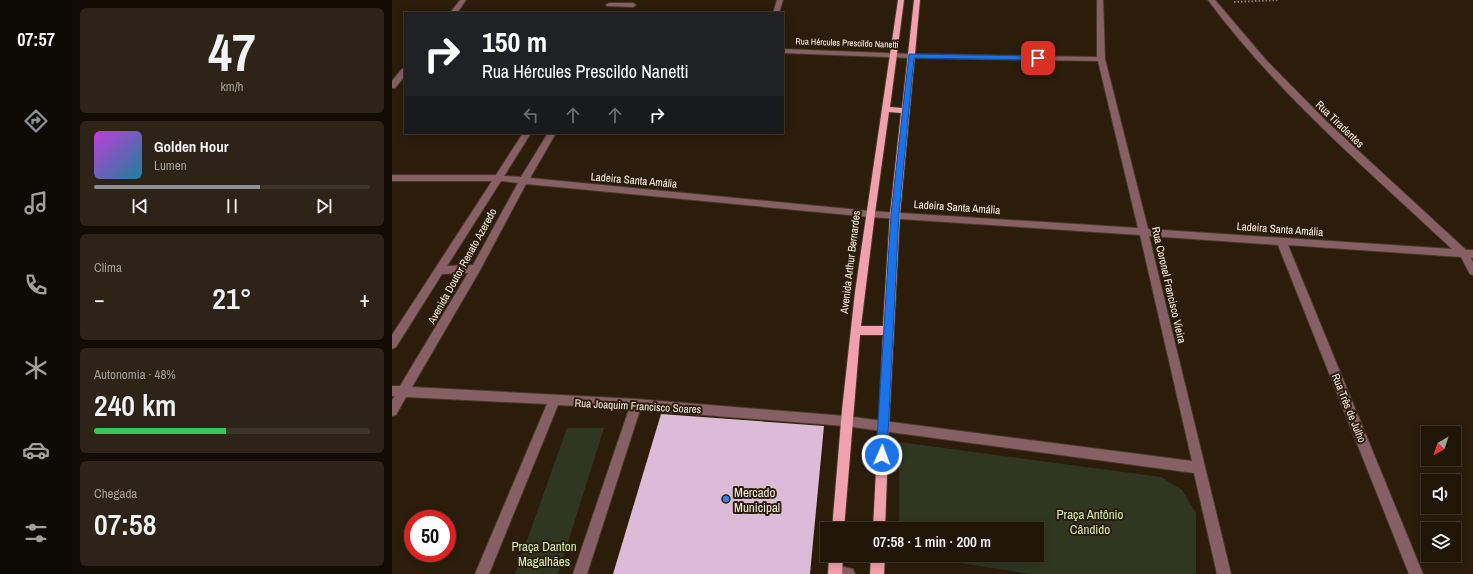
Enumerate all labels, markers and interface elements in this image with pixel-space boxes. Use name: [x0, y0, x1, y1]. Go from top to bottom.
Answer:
text: 47: [208, 17, 256, 87]
text: 150 m: [482, 23, 547, 61]
text: 07:57: [17, 27, 55, 52]
icon: right: [416, 28, 468, 80]
street label: Rua Hércules Prescildo Nanetti: [795, 35, 899, 51]
pin: [1021, 41, 1055, 75]
icon: arrive: [1027, 47, 1049, 69]
text: Rua Hércules Prescildo Nanetti: [482, 59, 689, 84]
text: km/h: [220, 78, 244, 95]
street label: Rua Tiradentes: [1313, 97, 1367, 151]
icon: left: [520, 104, 542, 126]
icon: ahead: [562, 104, 584, 126]
icon: ahead: [604, 104, 626, 126]
icon: right: [646, 104, 668, 126]
icon: directions: [22, 107, 50, 135]
text: Golden Hour: [154, 136, 229, 157]
text: Lumen: [154, 157, 187, 174]
street label: Ladeira Santa Amália: [590, 169, 678, 191]
icon: music: [22, 189, 50, 217]
icon: previous: [129, 195, 151, 217]
icon: pause: [221, 195, 243, 217]
icon: next: [313, 195, 335, 217]
street label: Ladeira Santa Amália: [913, 197, 1001, 217]
street label: Avenida Doutor Renato Azeredo: [424, 206, 500, 327]
street label: Avenida Arthur Bernardes: [837, 209, 863, 315]
street label: Ladeira Santa Amália: [1236, 219, 1324, 239]
street label: Rua Coronel Francisco Vieira: [1149, 225, 1189, 345]
text: Clima: [94, 259, 122, 276]
icon: phone: [22, 271, 50, 299]
text: 21°: [212, 278, 252, 318]
text: −: [94, 284, 105, 314]
text: +: [359, 284, 370, 314]
icon: climate: [22, 354, 50, 382]
text: Autonomia · 48%: [94, 366, 176, 383]
street label: Rua Três de Julho: [1329, 371, 1369, 445]
text: 240 km: [94, 385, 176, 425]
street label: Rua Joaquim Francisco Soares: [574, 396, 702, 416]
north arrow: [1421, 426, 1461, 466]
map controls: [1421, 426, 1461, 562]
position arrow: [861, 434, 903, 476]
icon: car: [22, 436, 50, 464]
button: sound: [1421, 474, 1461, 514]
place label: Mercado Municipal: [734, 484, 780, 516]
text: Chegada: [94, 485, 137, 502]
marker: Mercado Municipal: [721, 494, 731, 504]
text: 07:58: [94, 504, 156, 544]
park label: Praça Antônio Cândido: [1057, 506, 1124, 538]
speed limit sign: 50: [404, 510, 456, 562]
icon: filters: [22, 519, 50, 547]
button: layers: [1421, 522, 1461, 562]
text: 07:58 · 1 min · 200 m: [873, 531, 991, 552]
park label: Praça Danton Magalhães: [511, 538, 577, 570]

